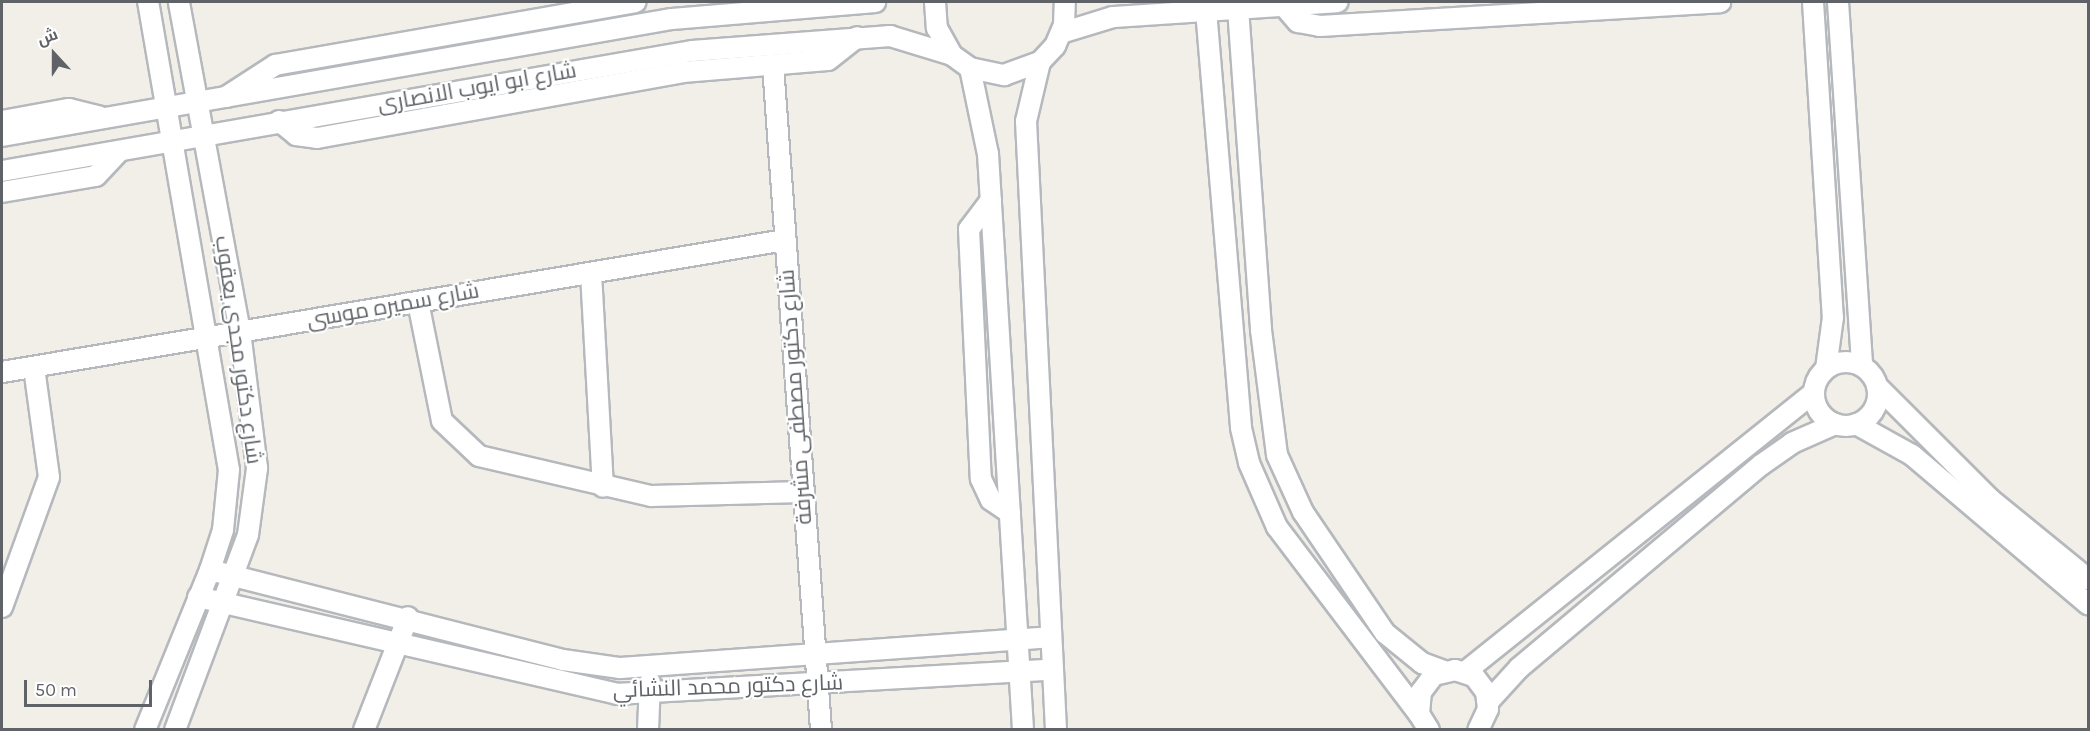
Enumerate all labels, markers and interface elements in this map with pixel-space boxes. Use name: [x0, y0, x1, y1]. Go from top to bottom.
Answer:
north arrow: [24, 24, 84, 84]
text: ش: [34, 24, 60, 49]
street label: شارع ابو ايوب الانصارى: [376, 58, 578, 118]
street label: شارع دكتور مجدى يعقوب: [209, 234, 267, 466]
street label: شارع دكتور مصطفى مشرفة: [774, 268, 818, 526]
street label: شارع سميره موسى: [305, 278, 481, 334]
scale bar: [27, 668, 154, 706]
street label: شارع دكتور محمد النشائي: [612, 670, 844, 704]
text: 50 m: [35, 679, 77, 701]

